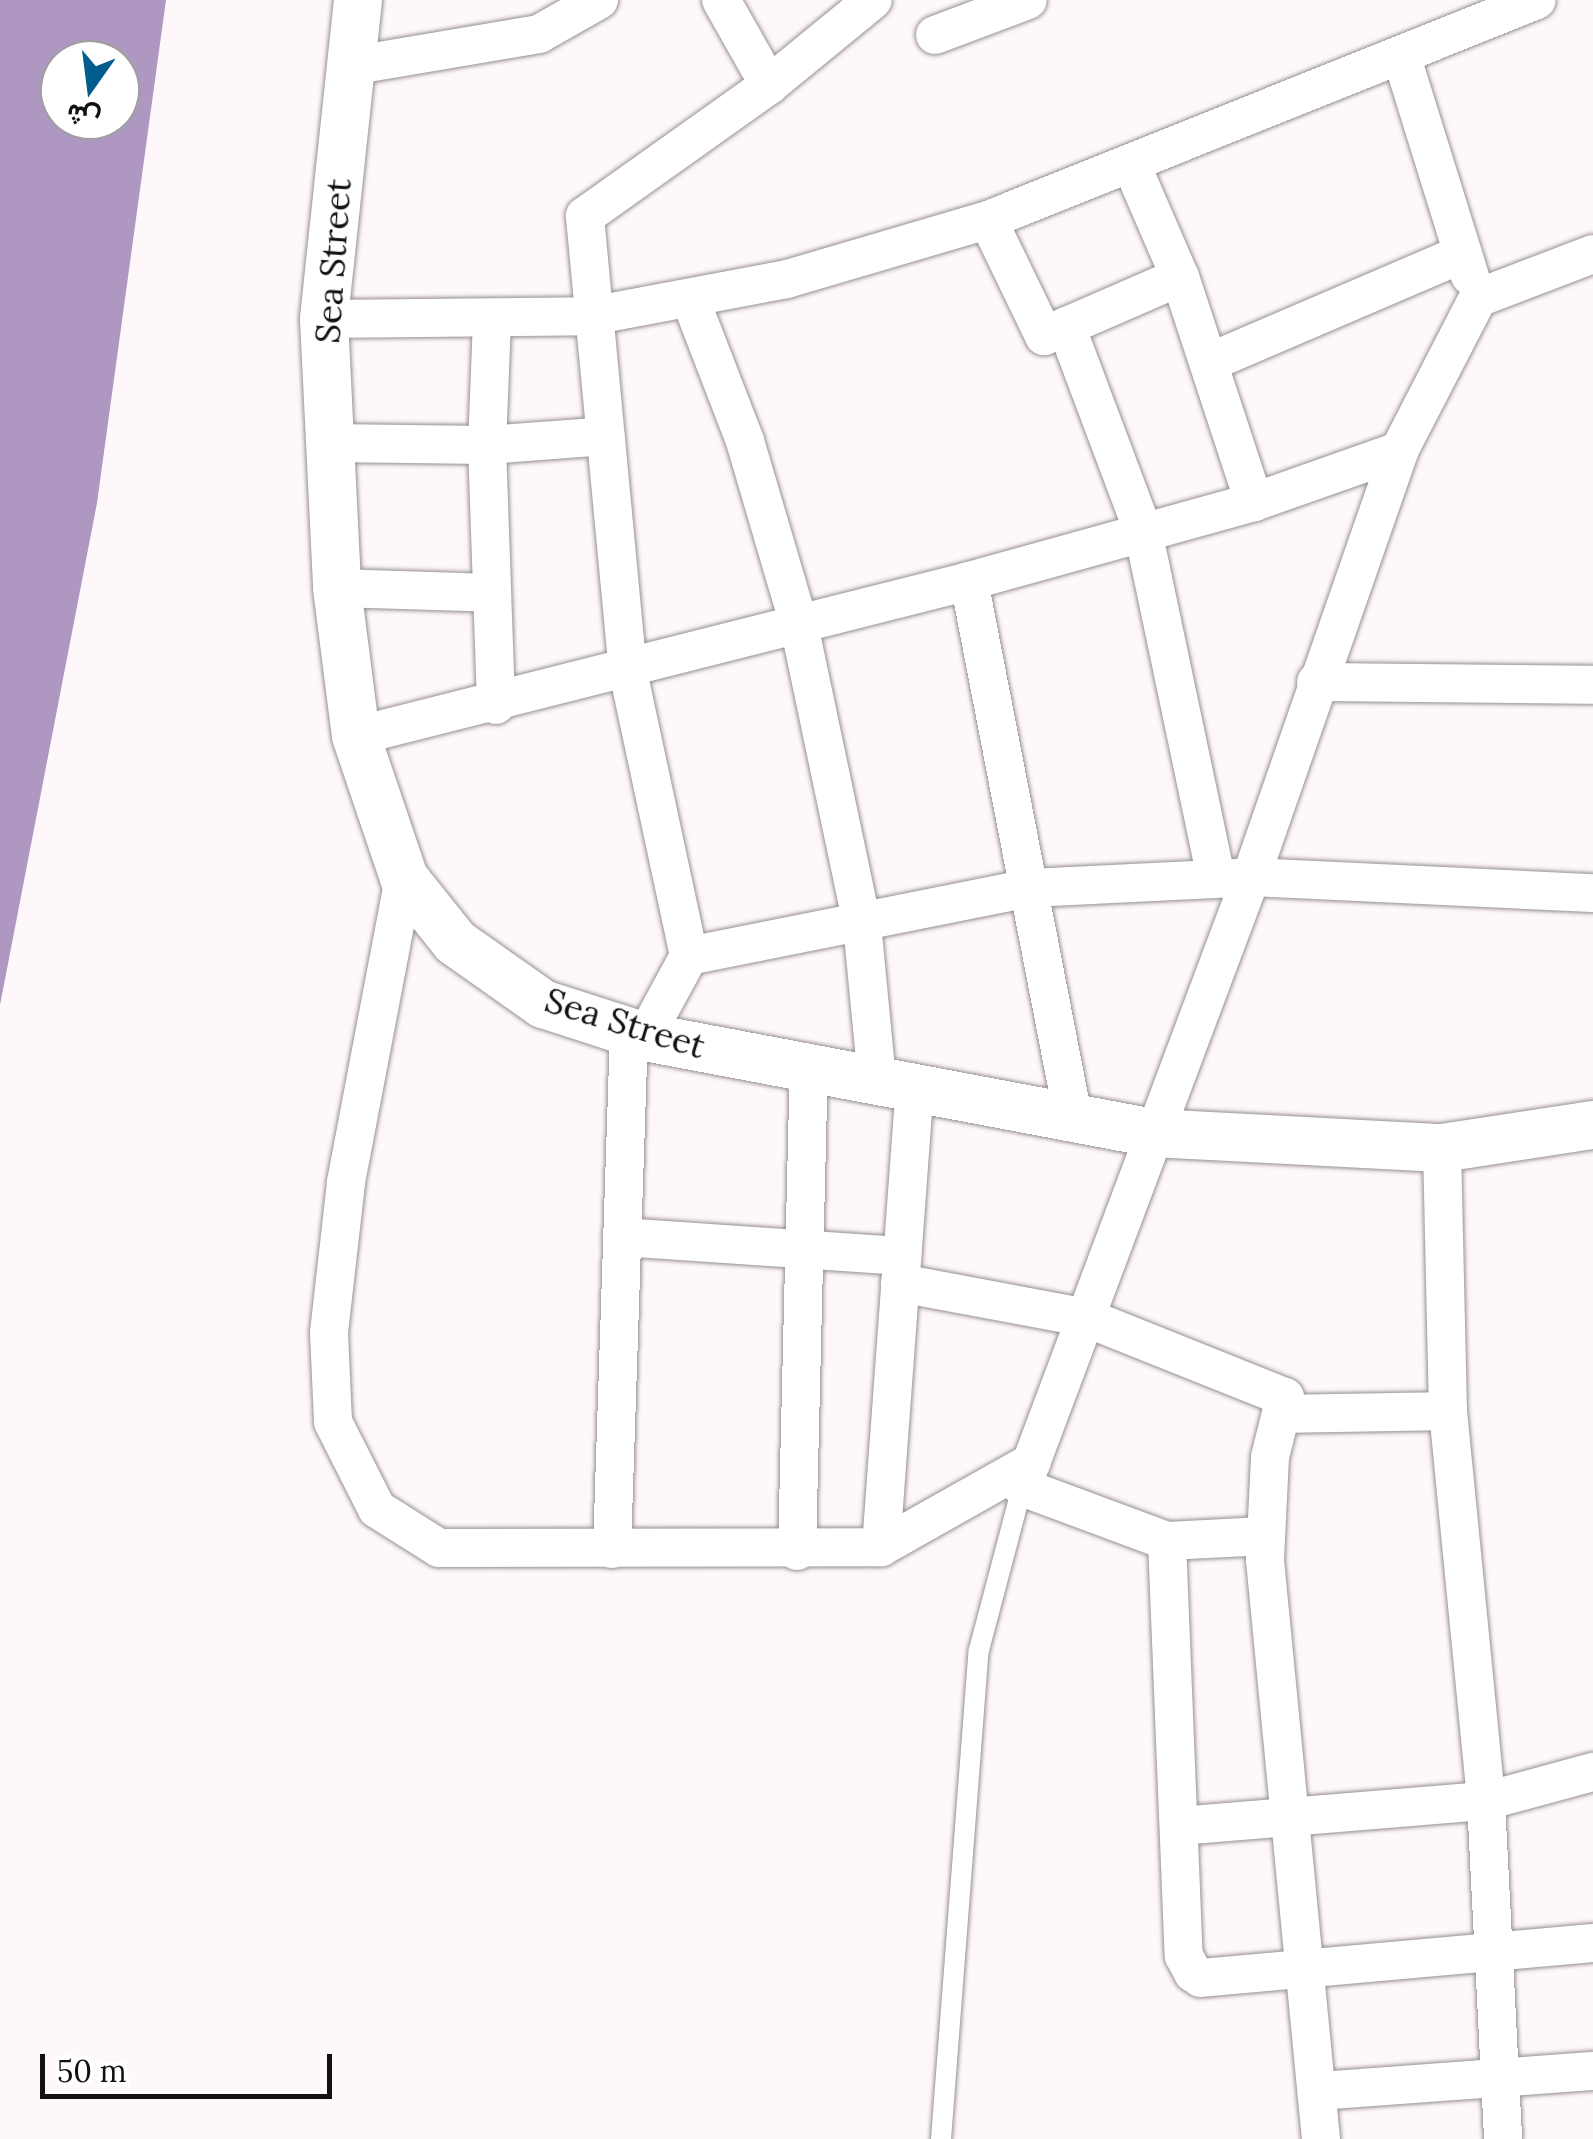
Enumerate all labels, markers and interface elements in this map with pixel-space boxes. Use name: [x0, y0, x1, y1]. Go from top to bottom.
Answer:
north arrow: [40, 40, 140, 140]
text: ش: [63, 96, 104, 139]
street label: Sea Street: [306, 177, 360, 345]
street label: Sea Street: [540, 979, 710, 1067]
scale bar: [45, 2034, 338, 2096]
text: 50 m: [57, 2052, 127, 2090]

